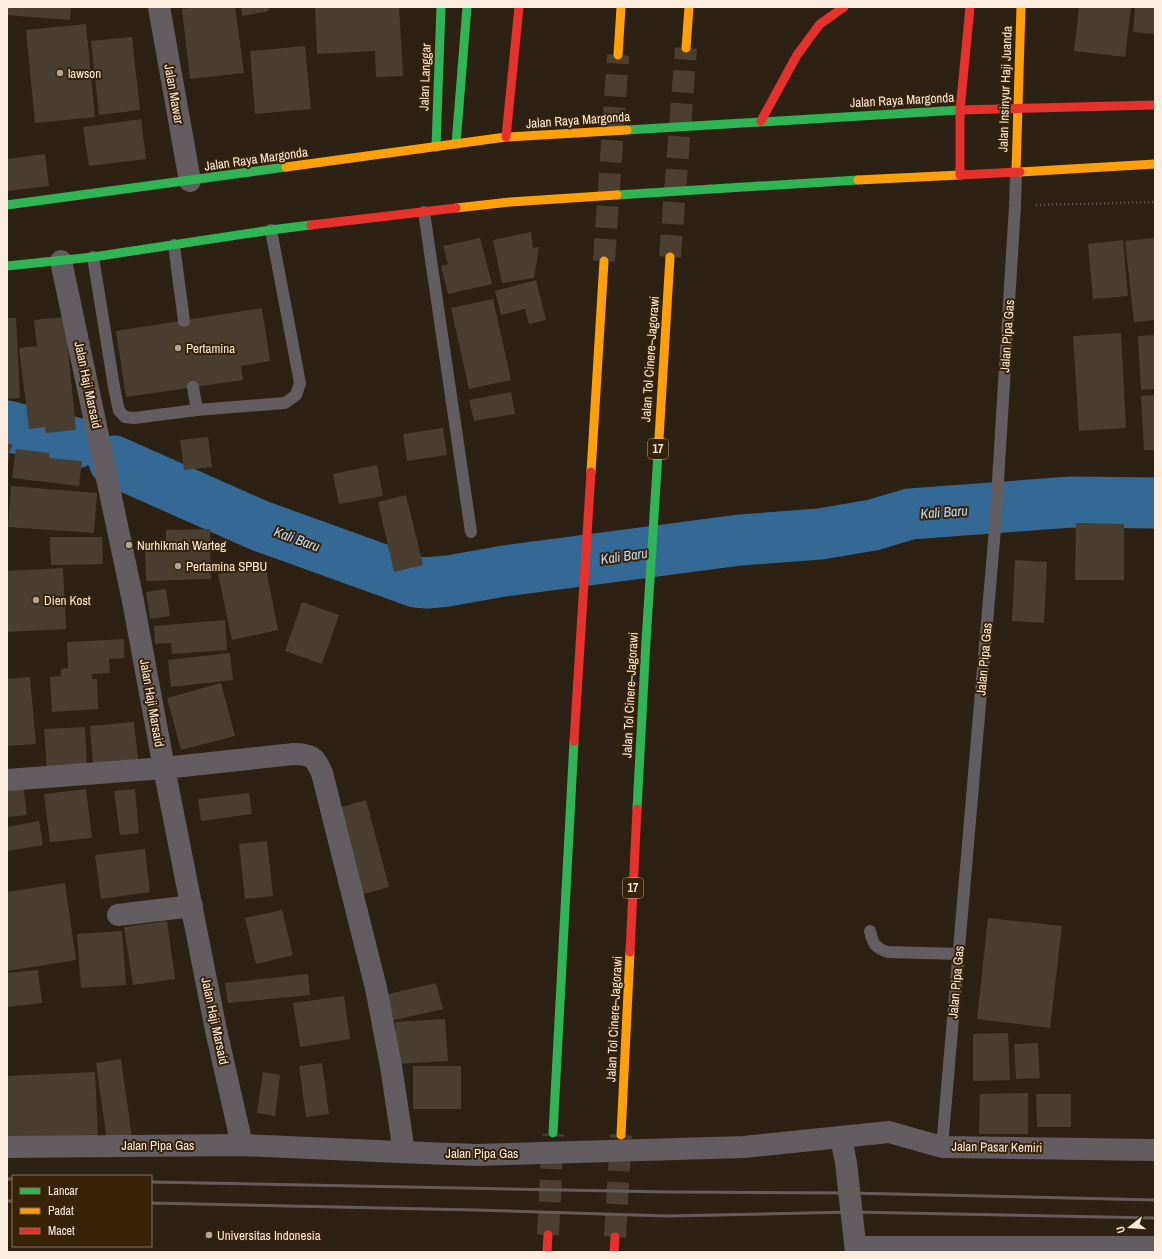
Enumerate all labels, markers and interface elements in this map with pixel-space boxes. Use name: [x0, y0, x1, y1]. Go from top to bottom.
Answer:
street label: Jalan Insinyur Haji Juanda: [994, 26, 1016, 152]
street label: Jalan Langgar: [415, 42, 435, 111]
street label: Jalan Mawar: [160, 63, 188, 126]
place label: lawson: [68, 65, 101, 82]
marker: lawson: [55, 68, 65, 78]
street label: Jalan Raya Margonda: [849, 89, 955, 111]
street label: Jalan Raya Margonda: [525, 108, 631, 132]
street label: Jalan Raya Margonda: [203, 143, 309, 175]
street label: Jalan Tol Cinere–Jagorawi: [637, 296, 663, 422]
street label: Jalan Pipa Gas: [996, 299, 1018, 373]
street label: Jalan Haji Marsaid: [70, 340, 106, 430]
place label: Pertamina: [186, 340, 235, 357]
marker: Pertamina: [173, 343, 183, 353]
road number: 17: [648, 439, 668, 459]
water label: Kali Baru: [920, 501, 969, 523]
water label: Kali Baru: [272, 522, 323, 556]
place label: Nurhikmah Warteg: [137, 537, 226, 554]
marker: Nurhikmah Warteg: [124, 540, 134, 550]
water label: Kali Baru: [599, 544, 649, 568]
place label: Pertamina SPBU: [186, 558, 267, 575]
marker: Pertamina SPBU: [173, 561, 183, 571]
place label: Dien Kost: [44, 592, 91, 609]
marker: Dien Kost: [31, 595, 41, 605]
street label: Jalan Pipa Gas: [972, 622, 996, 696]
street label: Jalan Tol Cinere–Jagorawi: [618, 632, 642, 758]
street label: Jalan Haji Marsaid: [136, 658, 168, 748]
road number: 17: [623, 878, 643, 898]
street label: Jalan Pipa Gas: [944, 945, 968, 1019]
street label: Jalan Tol Cinere–Jagorawi: [602, 956, 626, 1082]
street label: Jalan Haji Marsaid: [197, 976, 233, 1066]
street label: Jalan Pipa Gas: [122, 1137, 194, 1154]
street label: Jalan Pasar Kemiri: [952, 1138, 1042, 1156]
street label: Jalan Pipa Gas: [446, 1145, 518, 1162]
legend: [12, 1175, 152, 1247]
text: Lancar: [48, 1183, 79, 1199]
text: Padat: [48, 1203, 74, 1219]
north arrow: [1110, 1207, 1150, 1247]
text: Macet: [48, 1223, 75, 1239]
text: U: [1113, 1225, 1128, 1235]
place label: Universitas Indonesia: [217, 1227, 321, 1244]
marker: Universitas Indonesia: [204, 1230, 214, 1240]

